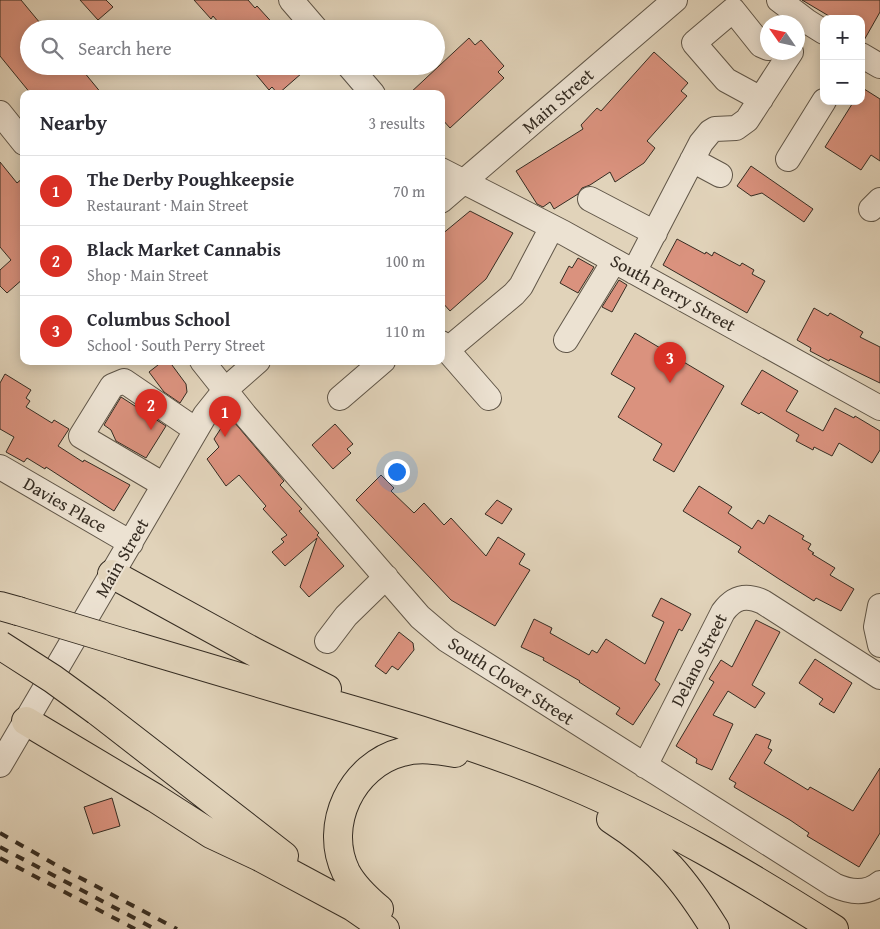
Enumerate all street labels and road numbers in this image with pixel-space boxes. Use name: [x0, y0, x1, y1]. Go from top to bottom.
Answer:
street label: Main Street: [516, 61, 600, 140]
street label: South Perry Street: [606, 247, 741, 339]
street label: Davies Place: [18, 470, 112, 539]
street label: Main Street: [88, 512, 156, 603]
street label: Delano Street: [663, 608, 734, 711]
street label: South Clover Street: [443, 630, 580, 732]

